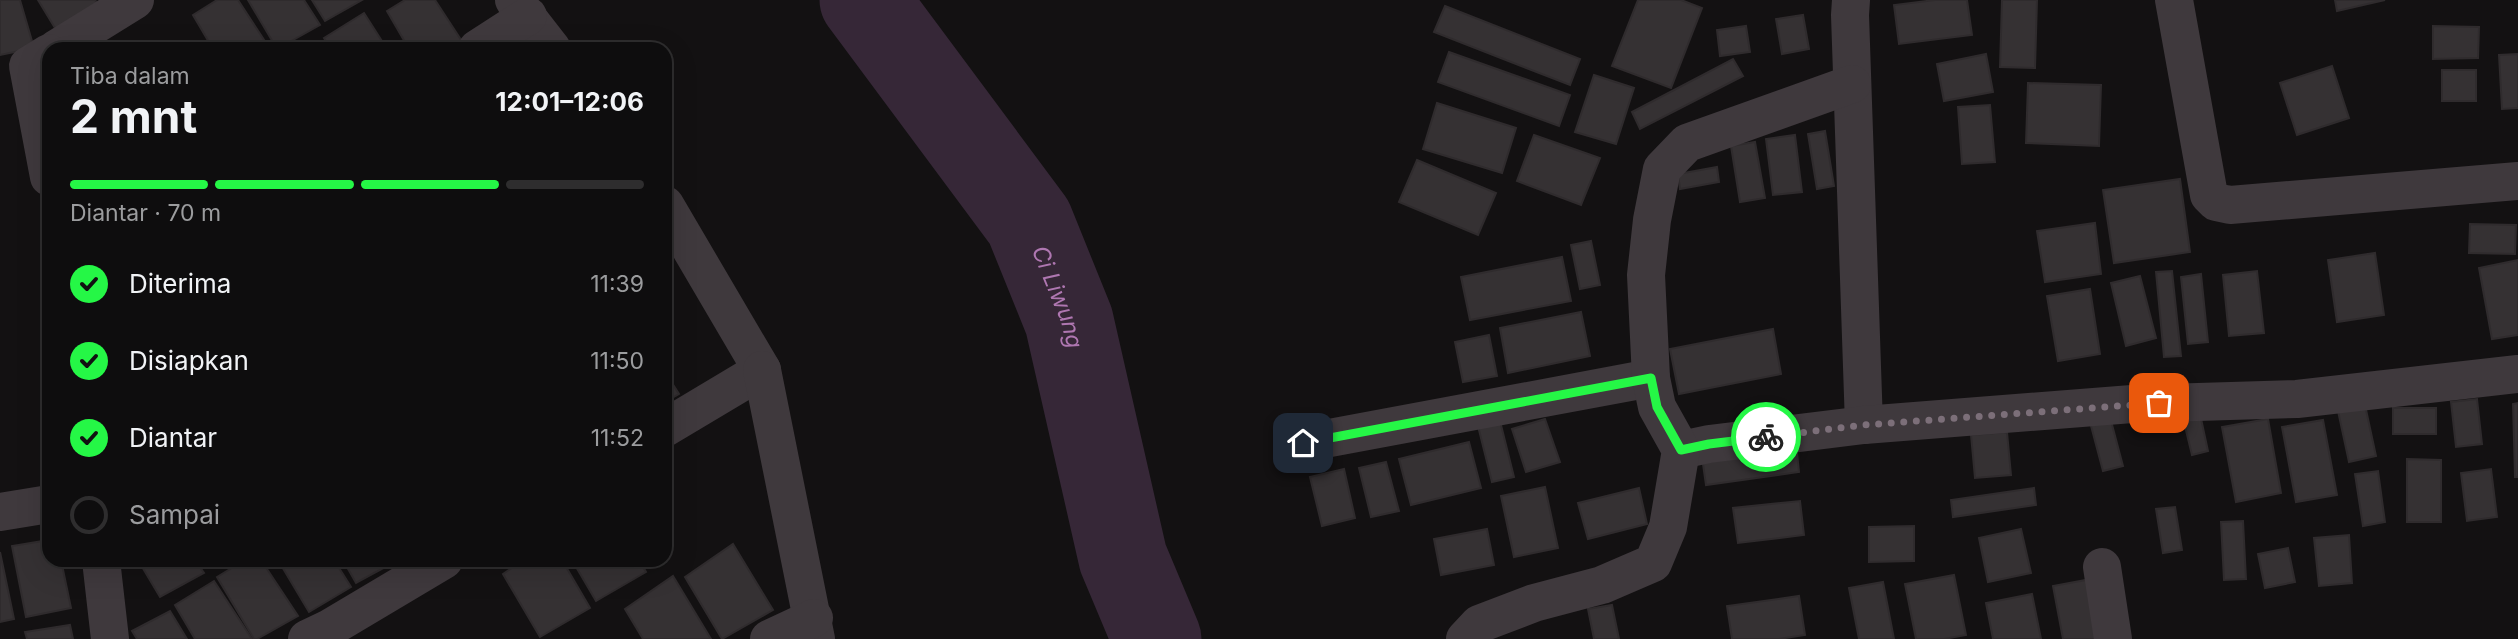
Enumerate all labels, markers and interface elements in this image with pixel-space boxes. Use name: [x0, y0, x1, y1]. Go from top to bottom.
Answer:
text: Tiba dalam: [70, 62, 190, 90]
text: 12:01–12:06: [495, 86, 644, 117]
text: 2 mnt: [70, 88, 197, 144]
text: Diantar · 70 m: [70, 199, 221, 227]
water label: Ci Liwung: [1026, 241, 1089, 351]
icon: check: [70, 265, 108, 303]
text: Diterima: [129, 268, 231, 299]
text: 11:39: [590, 270, 644, 298]
icon: check: [70, 342, 108, 380]
text: Disiapkan: [129, 345, 249, 376]
text: 11:50: [590, 347, 644, 375]
pin: [2129, 373, 2189, 433]
icon: bag: [2140, 384, 2178, 422]
courier: [1731, 402, 1801, 472]
pin: [1273, 413, 1333, 473]
icon: bike: [1747, 418, 1785, 456]
icon: check: [70, 419, 108, 457]
text: Diantar: [129, 422, 217, 453]
text: 11:52: [591, 424, 644, 452]
icon: home: [1284, 424, 1322, 462]
text: Sampai: [129, 499, 220, 530]

